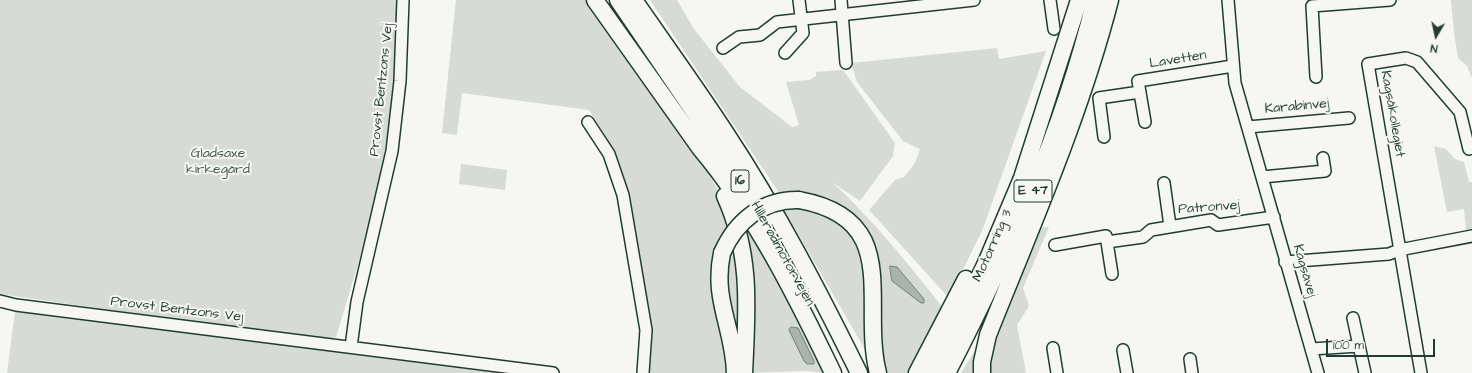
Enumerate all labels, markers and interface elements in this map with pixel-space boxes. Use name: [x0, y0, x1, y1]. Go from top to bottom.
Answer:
north arrow: [1416, 16, 1456, 56]
street label: Provst Bentzons Vej: [367, 23, 397, 157]
text: N: [1429, 40, 1439, 56]
street label: Lavetten: [1148, 47, 1208, 73]
street label: Kagsåkollegiet: [1376, 69, 1408, 159]
street label: Karabinvej: [1264, 96, 1330, 118]
park label: Gladsaxe kirkegård: [186, 146, 250, 178]
road number: 16: [731, 170, 749, 192]
road number: E 47: [1014, 180, 1052, 202]
street label: Patronvej: [1178, 197, 1240, 219]
street label: Hillerødmotorvejen: [746, 199, 818, 309]
street label: Motorring 3: [970, 207, 1016, 285]
street label: Kagsåvej: [1288, 243, 1320, 299]
street label: Provst Bentzons Vej: [110, 294, 244, 326]
scale bar: [1328, 331, 1437, 357]
text: 100 m: [1333, 337, 1364, 354]

